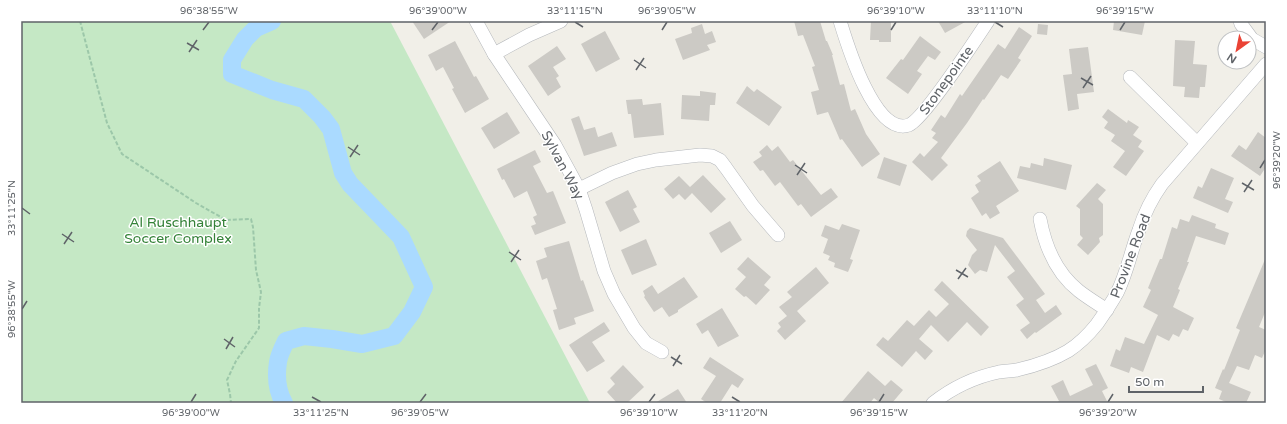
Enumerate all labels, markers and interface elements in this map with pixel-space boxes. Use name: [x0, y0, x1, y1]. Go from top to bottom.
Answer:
text: 96°38'55"W: [180, 5, 238, 17]
text: 96°39'00"W: [409, 5, 467, 17]
text: 33°11'15"N: [547, 5, 603, 17]
text: 96°39'05"W: [638, 5, 696, 17]
text: 96°39'10"W: [867, 5, 925, 17]
text: 33°11'10"N: [967, 5, 1023, 17]
text: 96°39'15"W: [1096, 5, 1154, 17]
north arrow: [1217, 30, 1257, 70]
street label: Stonepointe: [916, 43, 977, 118]
text: N: [1225, 50, 1239, 66]
street label: Sylvan Way: [537, 128, 588, 203]
text: 96°39'20"W: [1271, 131, 1283, 189]
text: 33°11'25"N: [6, 180, 18, 236]
street label: Provine Road: [1107, 212, 1154, 301]
park label: Al Ruschhaupt Soccer Complex: [124, 214, 232, 247]
text: 96°38'55"W: [6, 280, 18, 338]
scale bar: [1129, 368, 1203, 394]
text: 50 m: [1135, 375, 1164, 389]
text: 96°39'00"W: [162, 407, 220, 419]
text: 33°11'25"N: [293, 407, 349, 419]
text: 96°39'05"W: [391, 407, 449, 419]
text: 96°39'10"W: [620, 407, 678, 419]
text: 33°11'20"N: [712, 407, 768, 419]
text: 96°39'15"W: [850, 407, 908, 419]
text: 96°39'20"W: [1079, 407, 1137, 419]

